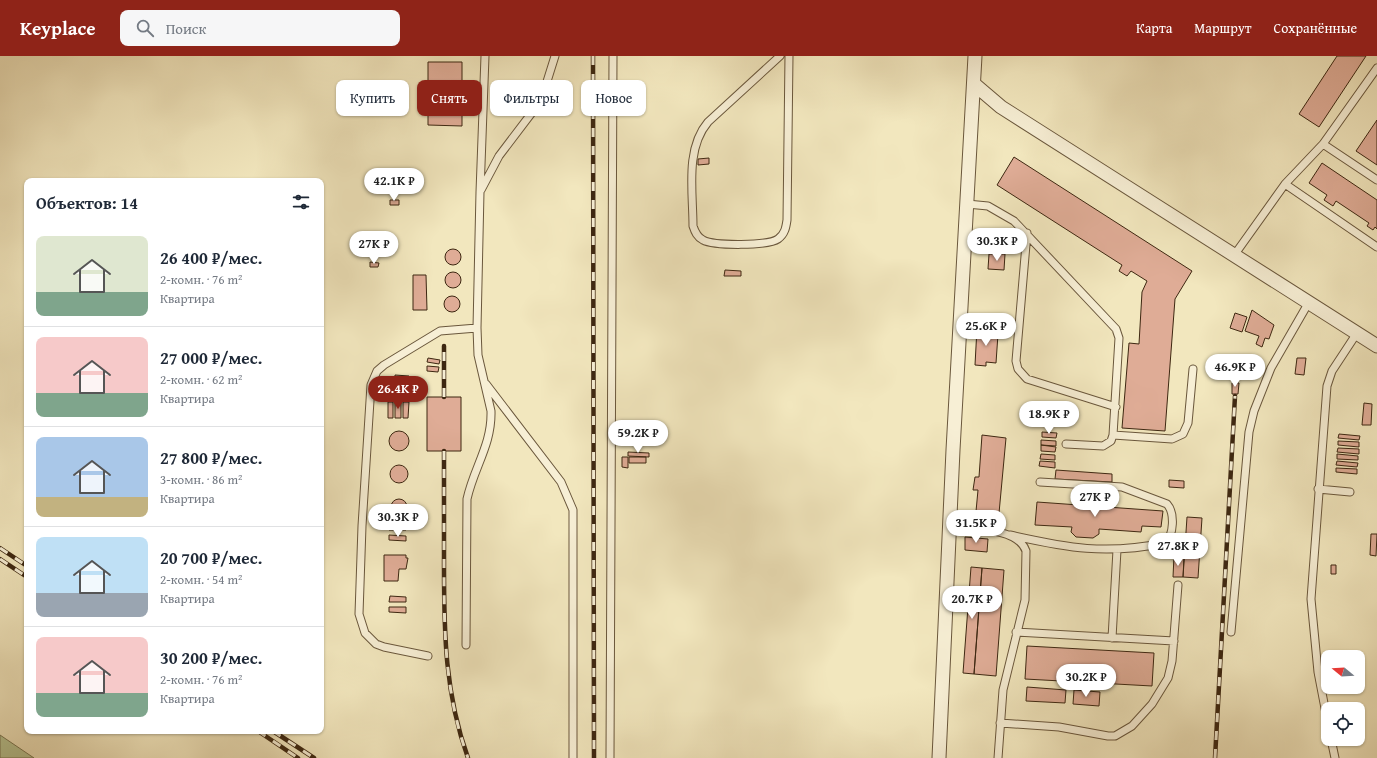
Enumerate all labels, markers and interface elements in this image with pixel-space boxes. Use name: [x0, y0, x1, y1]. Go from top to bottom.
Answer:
search box: [120, 10, 400, 46]
text: Keyplace: [20, 14, 96, 42]
icon: search: [134, 17, 156, 39]
text: Поиск: [166, 18, 206, 39]
text: Карта: [1136, 18, 1172, 38]
text: Маршрут: [1194, 18, 1252, 38]
text: Сохранённые: [1274, 18, 1357, 38]
chip: Купить: [336, 80, 409, 116]
chip: Снять: [417, 80, 482, 116]
chip: Фильтры: [490, 80, 573, 116]
chip: Новое: [581, 80, 646, 116]
pin: 42.1K ₽: [357, 168, 431, 202]
text: 42.1K ₽: [373, 171, 415, 190]
text: Объектов: 14: [36, 190, 138, 215]
icon: filters: [290, 191, 312, 213]
pin: 30.3K ₽: [960, 228, 1034, 262]
pin: 27K ₽: [346, 231, 402, 265]
text: 30.3K ₽: [976, 231, 1018, 250]
text: 27K ₽: [358, 234, 390, 253]
text: 26 400 ₽/мес.: [160, 245, 262, 270]
icon: home: [68, 252, 116, 300]
text: 2-комн. · 76 m²: [160, 270, 242, 289]
text: Квартира: [160, 289, 215, 308]
pin: 25.6K ₽: [949, 313, 1023, 347]
text: 25.6K ₽: [965, 316, 1007, 335]
text: 27 000 ₽/мес.: [160, 345, 262, 370]
icon: home: [68, 353, 116, 401]
pin: 46.9K ₽: [1198, 354, 1272, 388]
text: 46.9K ₽: [1214, 357, 1256, 376]
text: 2-комн. · 62 m²: [160, 370, 242, 389]
pin: 26.4K ₽: [361, 376, 435, 410]
text: 26.4K ₽: [377, 379, 419, 398]
text: Квартира: [160, 389, 215, 408]
pin: 18.9K ₽: [1012, 401, 1086, 435]
text: 18.9K ₽: [1028, 404, 1070, 423]
pin: 59.2K ₽: [601, 420, 675, 454]
text: 59.2K ₽: [617, 423, 659, 442]
text: 27 800 ₽/мес.: [160, 445, 262, 470]
icon: home: [68, 453, 116, 501]
text: 3-комн. · 86 m²: [160, 470, 242, 489]
pin: 27K ₽: [1067, 484, 1123, 518]
text: 27K ₽: [1079, 487, 1111, 506]
text: Квартира: [160, 489, 215, 508]
pin: 30.3K ₽: [361, 504, 435, 538]
text: 30.3K ₽: [377, 507, 419, 526]
pin: 31.5K ₽: [939, 510, 1013, 544]
text: 31.5K ₽: [955, 513, 997, 532]
pin: 27.8K ₽: [1141, 533, 1215, 567]
text: 27.8K ₽: [1157, 536, 1199, 555]
text: 20 700 ₽/мес.: [160, 545, 262, 570]
icon: home: [68, 553, 116, 601]
text: 2-комн. · 54 m²: [160, 570, 242, 589]
pin: 20.7K ₽: [935, 586, 1009, 620]
text: Квартира: [160, 589, 215, 608]
text: 20.7K ₽: [951, 589, 993, 608]
text: 30 200 ₽/мес.: [160, 645, 262, 670]
north arrow: [1321, 650, 1365, 694]
map controls: [1321, 650, 1365, 746]
icon: home: [68, 653, 116, 701]
pin: 30.2K ₽: [1049, 664, 1123, 698]
text: 30.2K ₽: [1065, 667, 1107, 686]
text: 2-комн. · 76 m²: [160, 670, 242, 689]
text: Квартира: [160, 689, 215, 708]
button: locate: [1321, 702, 1365, 746]

